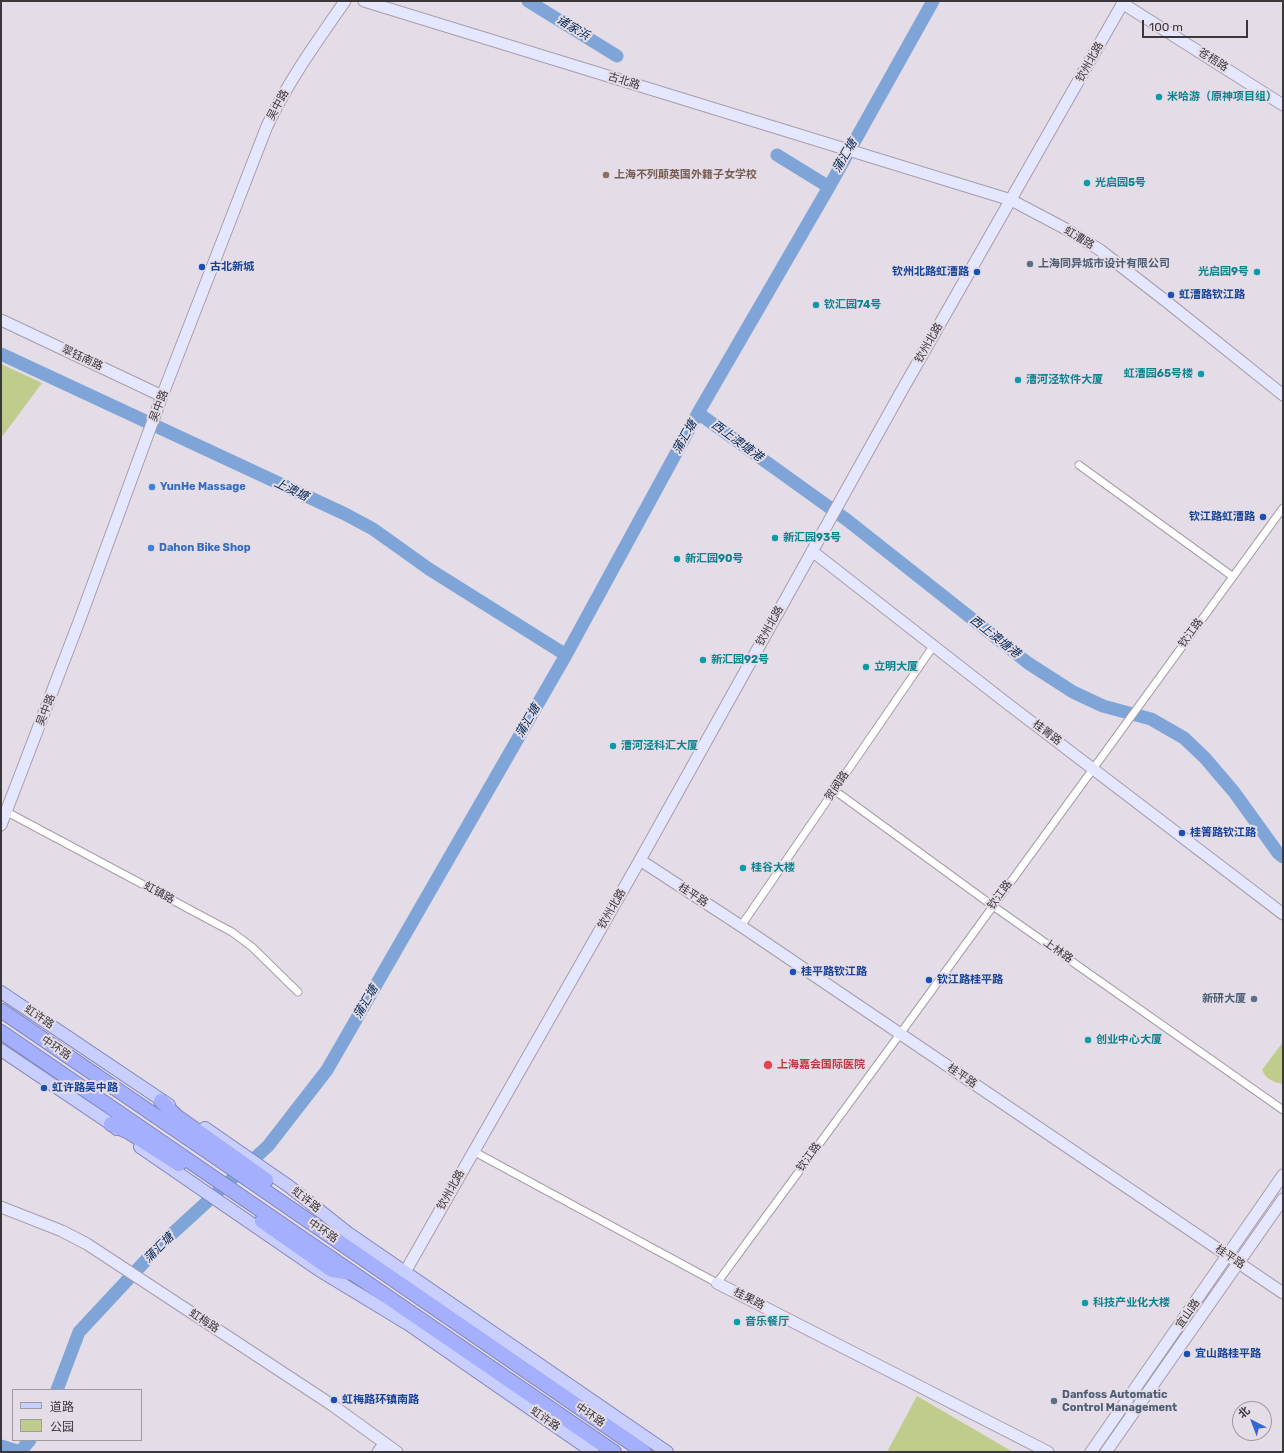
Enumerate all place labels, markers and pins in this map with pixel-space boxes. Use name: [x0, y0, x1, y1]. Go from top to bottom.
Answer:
place label: 米哈游（原神项目组）: [1167, 90, 1277, 104]
marker: 米哈游（原神项目组）: [1154, 92, 1164, 102]
place label: 上海不列颠英国外籍子女学校: [614, 168, 757, 182]
marker: 上海不列颠英国外籍子女学校: [601, 170, 611, 180]
place label: 光启园5号: [1095, 176, 1146, 190]
marker: 光启园5号: [1082, 178, 1092, 188]
place label: 上海同异城市设计有限公司: [1038, 257, 1170, 271]
marker: 上海同异城市设计有限公司: [1025, 259, 1035, 269]
place label: 古北新城: [210, 260, 254, 274]
marker: 古北新城: [197, 262, 207, 272]
place label: 钦州北路虹漕路: [892, 265, 969, 279]
place label: 光启园9号: [1198, 265, 1249, 279]
marker: 钦州北路虹漕路: [972, 267, 982, 277]
marker: 光启园9号: [1252, 267, 1262, 277]
place label: 虹漕路钦江路: [1179, 288, 1245, 302]
marker: 虹漕路钦江路: [1166, 290, 1176, 300]
place label: 钦汇园74号: [824, 298, 881, 312]
marker: 钦汇园74号: [811, 300, 821, 310]
place label: 虹漕园65号楼: [1124, 367, 1193, 381]
marker: 虹漕园65号楼: [1196, 369, 1206, 379]
place label: 漕河泾软件大厦: [1026, 373, 1103, 387]
marker: 漕河泾软件大厦: [1013, 375, 1023, 385]
place label: YunHe Massage: [160, 480, 246, 494]
marker: YunHe Massage: [147, 482, 157, 492]
place label: 钦江路虹漕路: [1189, 510, 1255, 524]
marker: 钦江路虹漕路: [1258, 512, 1268, 522]
place label: 新汇园93号: [783, 531, 841, 545]
marker: 新汇园93号: [770, 533, 780, 543]
place label: Dahon Bike Shop: [159, 541, 251, 555]
marker: Dahon Bike Shop: [146, 543, 156, 553]
place label: 新汇园90号: [685, 552, 744, 566]
marker: 新汇园90号: [672, 554, 682, 564]
place label: 新汇园92号: [711, 653, 769, 667]
marker: 新汇园92号: [698, 655, 708, 665]
place label: 立明大厦: [874, 660, 918, 674]
marker: 立明大厦: [861, 662, 871, 672]
place label: 漕河泾科汇大厦: [621, 739, 698, 753]
marker: 漕河泾科汇大厦: [608, 741, 618, 751]
place label: 桂箐路钦江路: [1190, 826, 1256, 840]
marker: 桂箐路钦江路: [1177, 828, 1187, 838]
place label: 桂谷大楼: [751, 861, 795, 875]
marker: 桂谷大楼: [738, 863, 748, 873]
place label: 桂平路钦江路: [801, 965, 867, 979]
marker: 桂平路钦江路: [788, 967, 798, 977]
place label: 钦江路桂平路: [937, 973, 1003, 987]
marker: 钦江路桂平路: [924, 975, 934, 985]
place label: 新研大厦: [1202, 992, 1246, 1006]
marker: 新研大厦: [1249, 994, 1259, 1004]
place label: 创业中心大厦: [1096, 1033, 1162, 1047]
marker: 创业中心大厦: [1083, 1035, 1093, 1045]
place label: 上海嘉会国际医院: [777, 1058, 865, 1072]
marker: 上海嘉会国际医院: [762, 1059, 774, 1071]
place label: 虹许路吴中路: [52, 1081, 118, 1095]
marker: 虹许路吴中路: [39, 1083, 49, 1093]
place label: 科技产业化大楼: [1093, 1296, 1170, 1310]
marker: 科技产业化大楼: [1080, 1298, 1090, 1308]
place label: 音乐餐厅: [745, 1315, 789, 1329]
marker: 音乐餐厅: [732, 1317, 742, 1327]
place label: 宜山路桂平路: [1195, 1347, 1261, 1361]
marker: 宜山路桂平路: [1182, 1349, 1192, 1359]
place label: Danfoss Automatic Control Management: [1062, 1388, 1177, 1414]
place label: 虹梅路环镇南路: [342, 1393, 419, 1407]
marker: 虹梅路环镇南路: [329, 1395, 339, 1405]
marker: Danfoss Automatic Control Management: [1049, 1396, 1059, 1406]

